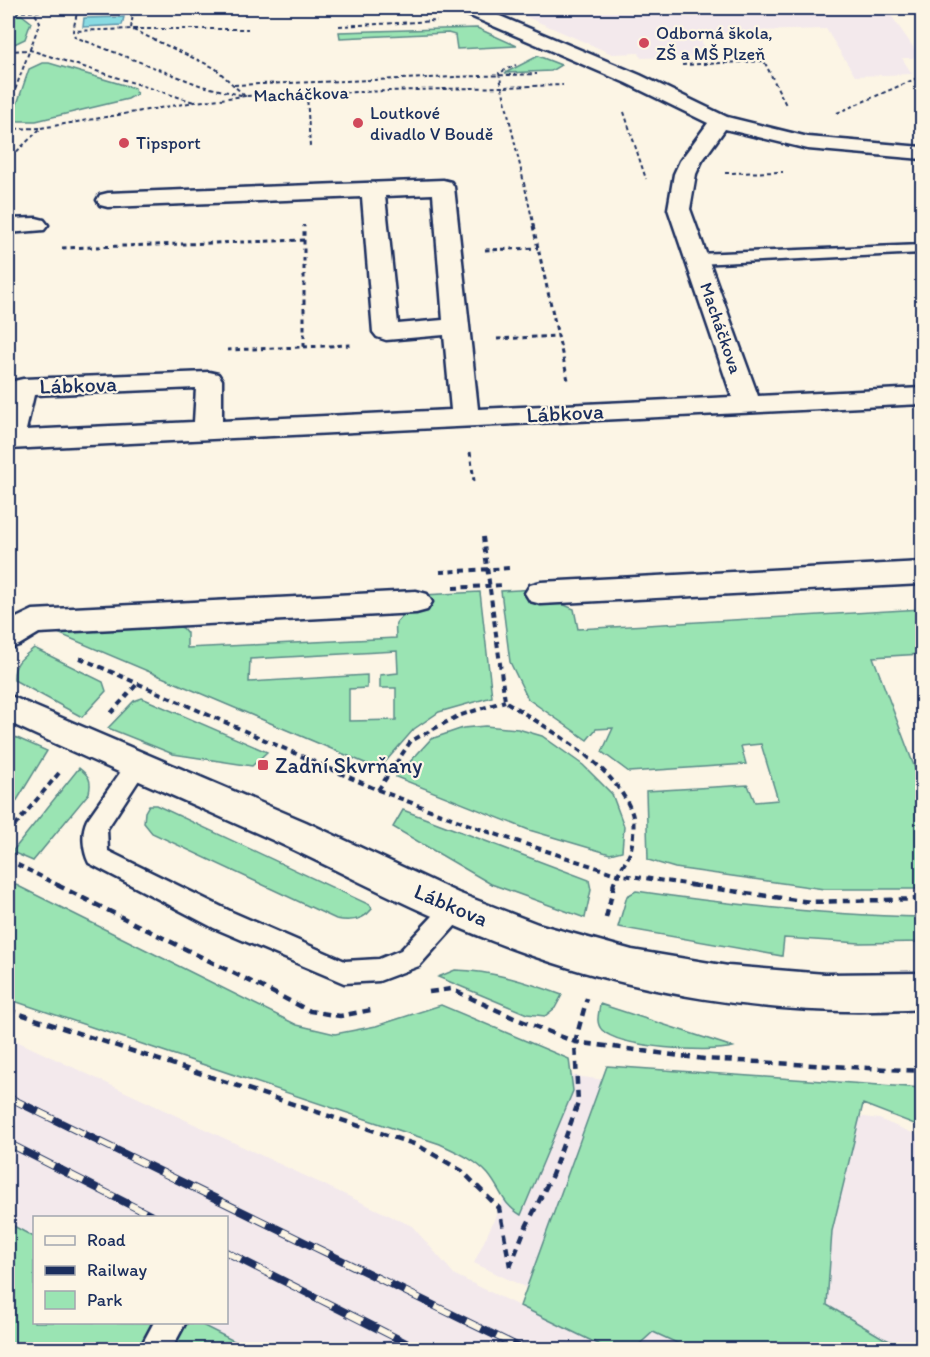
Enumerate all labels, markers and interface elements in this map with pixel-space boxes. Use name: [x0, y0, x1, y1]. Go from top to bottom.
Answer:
place label: Odborná škola, ZŠ a MŠ Plzeň: [656, 22, 773, 65]
marker: Odborná škola, ZŠ a MŠ Plzeň: [637, 36, 651, 50]
street label: Macháčkova: [253, 81, 350, 107]
place label: Loutkové divadlo V Boudě: [370, 102, 493, 145]
marker: Loutkové divadlo V Boudě: [351, 116, 365, 130]
place label: Tipsport: [136, 132, 201, 154]
marker: Tipsport: [117, 136, 131, 150]
street label: Macháčkova: [695, 279, 747, 377]
street label: Lábkova: [39, 370, 117, 400]
street label: Lábkova: [526, 397, 605, 429]
place label: Zadní Skvrňany: [275, 752, 423, 779]
marker: Zadní Skvrňany: [256, 758, 270, 772]
street label: Lábkova: [410, 877, 492, 933]
legend: [33, 1216, 228, 1324]
text: Road: [87, 1229, 126, 1251]
text: Railway: [87, 1259, 148, 1281]
text: Park: [87, 1289, 122, 1311]

